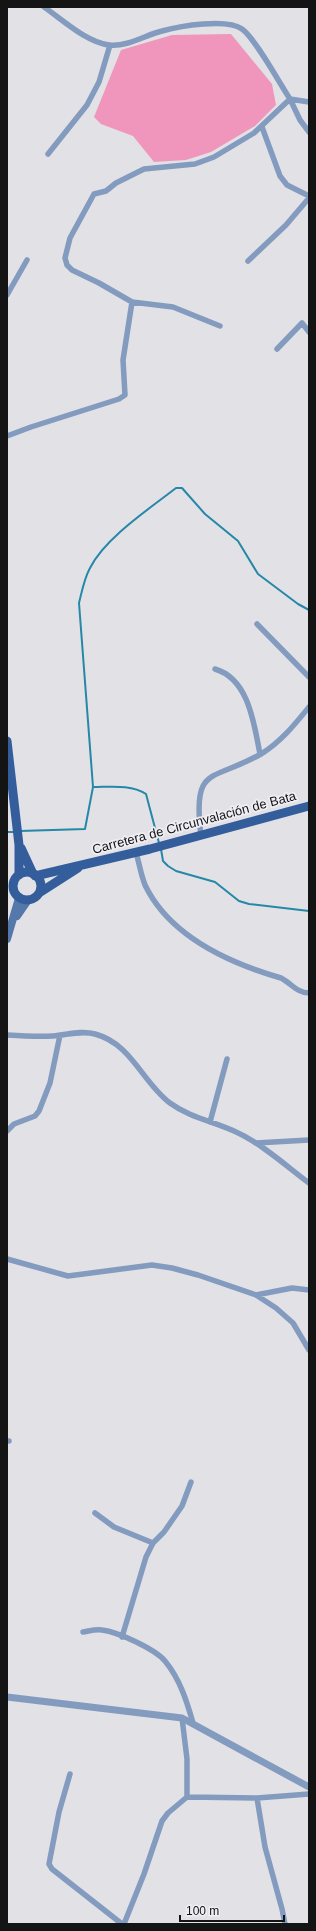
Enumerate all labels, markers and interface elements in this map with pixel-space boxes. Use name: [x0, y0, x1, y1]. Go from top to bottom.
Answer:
street label: Carretera de Circunvalación de Bata: [91, 788, 298, 857]
scale bar: [180, 1897, 284, 1923]
text: 100 m: [186, 1904, 219, 1918]

